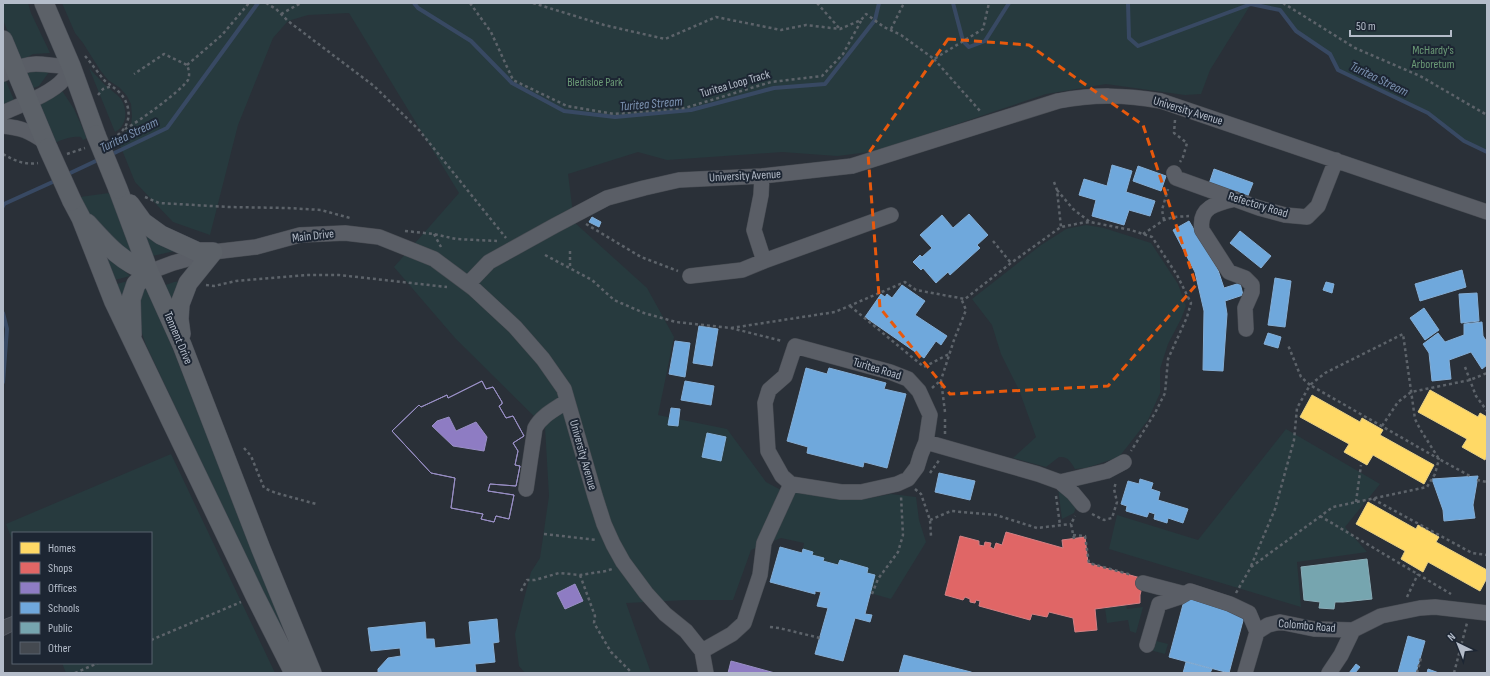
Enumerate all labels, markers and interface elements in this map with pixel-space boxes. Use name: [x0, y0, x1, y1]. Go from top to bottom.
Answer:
scale bar: [1350, 12, 1451, 38]
text: 50 m: [1356, 19, 1376, 34]
park label: McHardy's Arboretum: [1410, 43, 1455, 72]
water label: Turitea Stream: [1347, 58, 1411, 100]
street label: Turitea Loop Track: [698, 67, 772, 101]
park label: Bledisloe Park: [567, 75, 623, 90]
water label: Turitea Stream: [619, 93, 683, 115]
street label: University Avenue: [1151, 93, 1225, 129]
water label: Turitea Stream: [97, 114, 161, 156]
street label: University Avenue: [709, 167, 782, 185]
street label: Refectory Road: [1226, 189, 1290, 221]
street label: Main Drive: [291, 226, 335, 246]
street label: Tennent Drive: [160, 309, 196, 367]
street label: Turitea Road: [851, 355, 903, 383]
street label: University Avenue: [566, 418, 600, 492]
legend: [12, 532, 152, 664]
text: Homes: [48, 541, 76, 556]
text: Shops: [48, 561, 73, 576]
text: Offices: [48, 581, 77, 596]
text: Schools: [48, 601, 80, 616]
street label: Colombo Road: [1278, 616, 1336, 636]
text: Public: [48, 621, 73, 636]
north arrow: [1438, 624, 1478, 664]
text: N: [1445, 630, 1458, 644]
text: Other: [48, 641, 72, 656]

